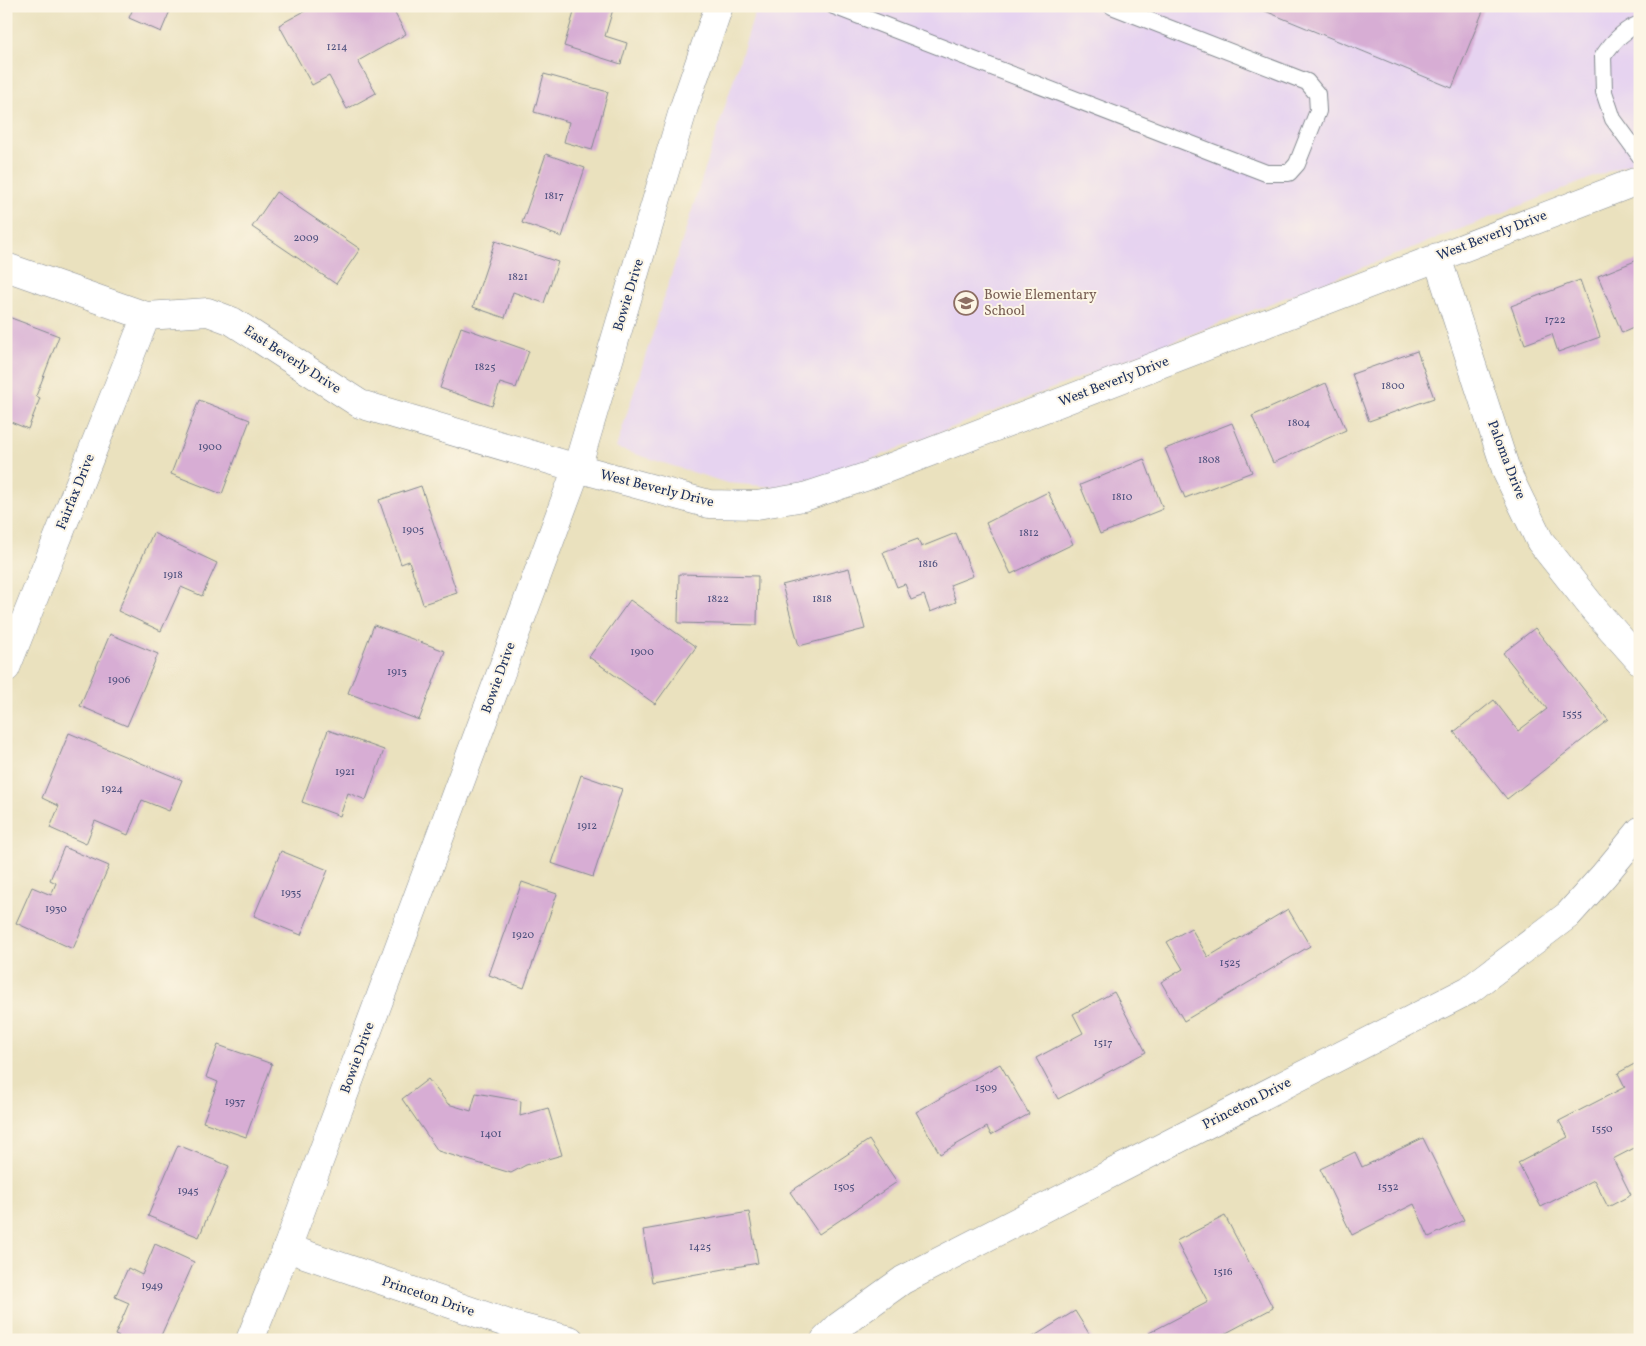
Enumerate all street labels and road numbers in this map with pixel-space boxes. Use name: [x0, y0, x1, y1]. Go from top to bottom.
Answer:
street label: West Beverly Drive: [1434, 206, 1550, 266]
street label: Bowie Drive: [609, 256, 649, 334]
street label: East Beverly Drive: [240, 321, 345, 399]
street label: West Beverly Drive: [1056, 352, 1172, 412]
street label: Paloma Drive: [1482, 418, 1530, 503]
street label: Fairfax Drive: [52, 451, 100, 533]
street label: West Beverly Drive: [598, 466, 716, 512]
street label: Bowie Drive: [477, 639, 521, 716]
street label: Bowie Drive: [336, 1019, 380, 1096]
street label: Princeton Drive: [1199, 1073, 1295, 1134]
street label: Princeton Drive: [379, 1272, 477, 1322]

